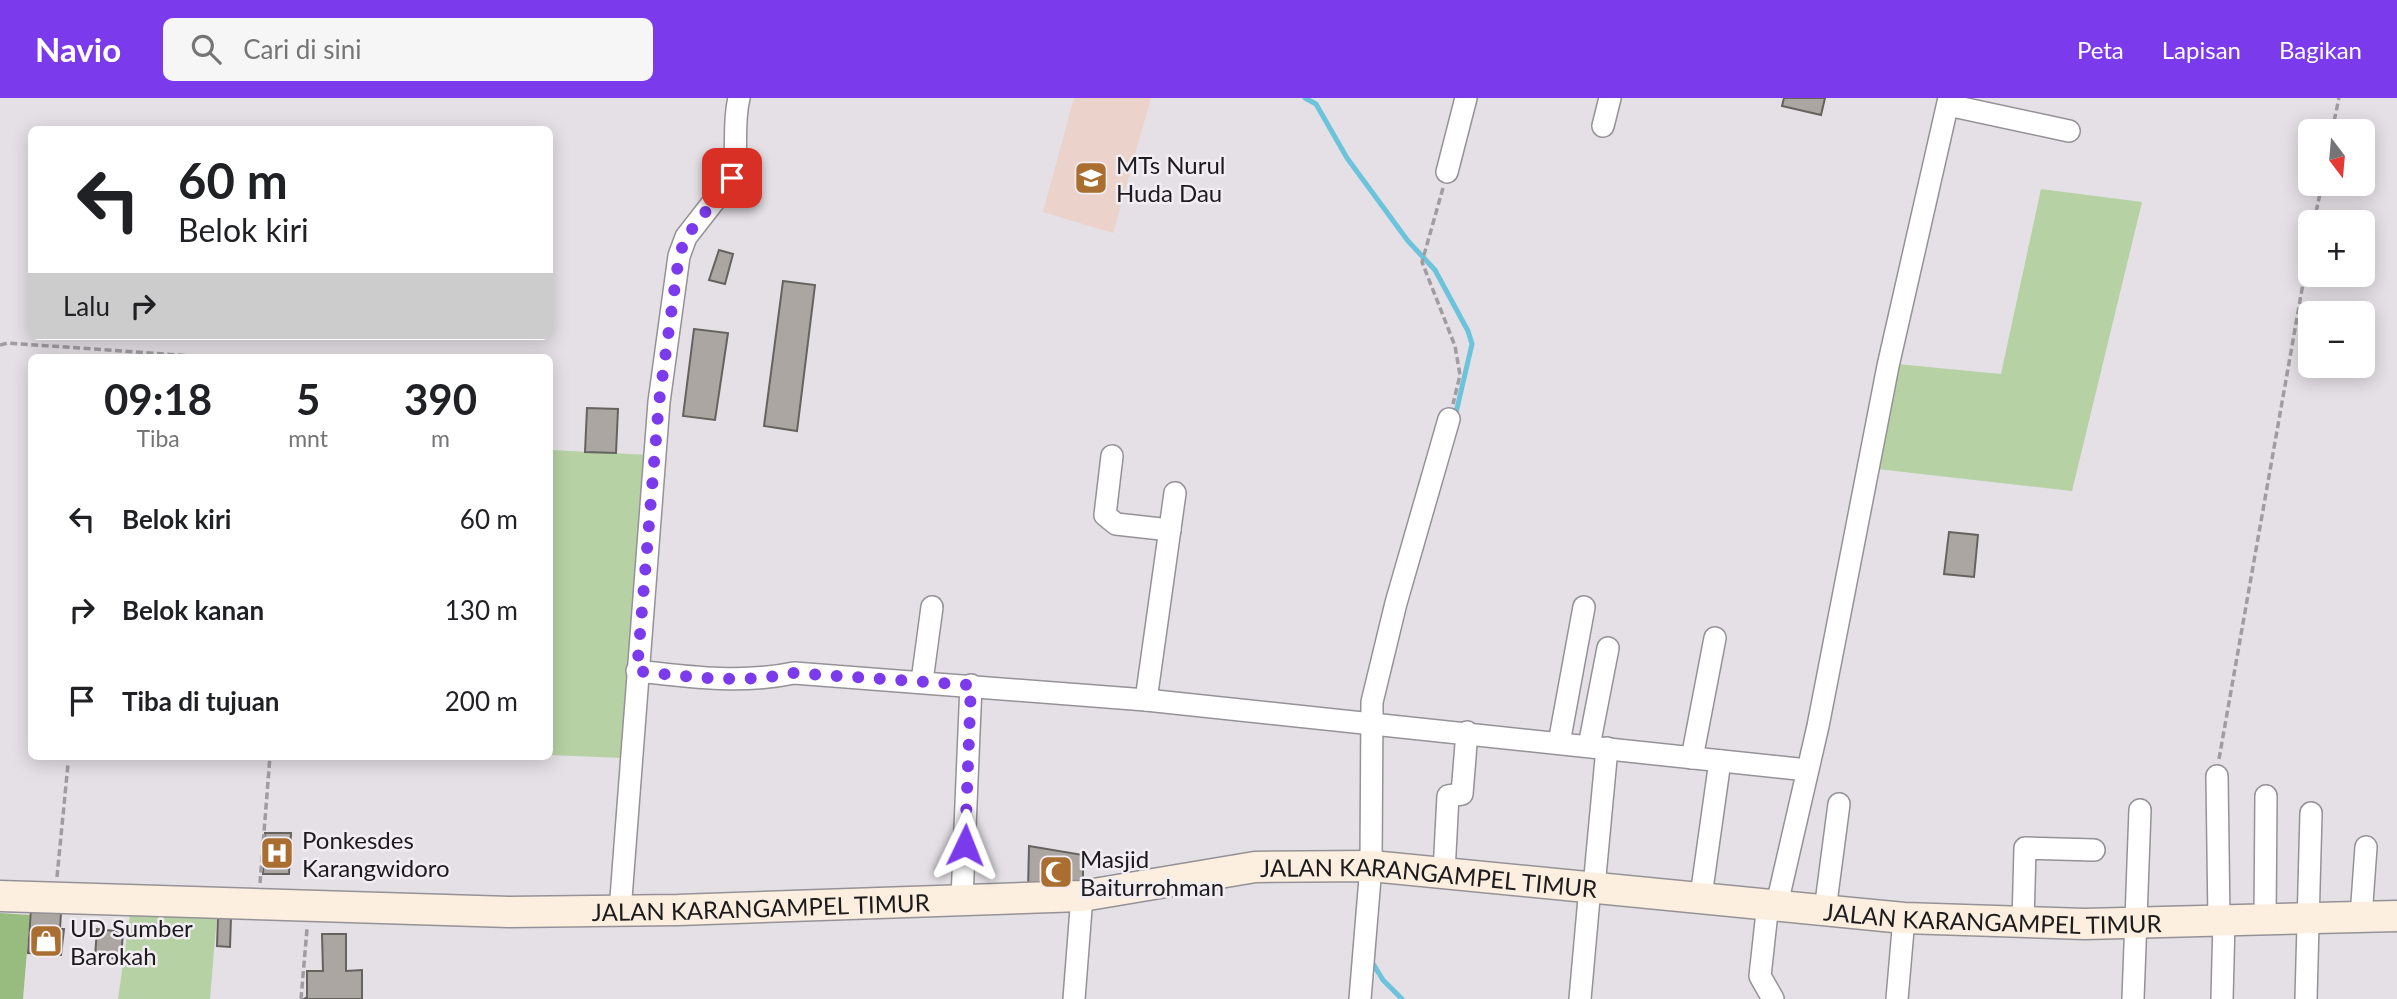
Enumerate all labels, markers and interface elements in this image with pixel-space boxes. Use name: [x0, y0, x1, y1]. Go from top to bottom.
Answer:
search box: [163, 18, 653, 81]
text: Navio: [35, 29, 121, 69]
icon: search: [187, 30, 225, 68]
text: Cari di sini: [243, 33, 361, 65]
text: Peta: [2077, 35, 2124, 64]
text: Lapisan: [2162, 35, 2241, 64]
text: Bagikan: [2279, 35, 2362, 64]
north arrow: [2298, 119, 2375, 196]
map controls: [2298, 119, 2375, 378]
pin: [702, 148, 762, 208]
place label: MTs Nurul Huda Dau: [1116, 150, 1226, 207]
text: 60 m: [178, 151, 288, 209]
icon: left: [63, 154, 154, 245]
icon: arrive: [713, 159, 751, 197]
school or university icon: MTs Nurul Huda Dau: [1072, 159, 1110, 197]
text: Belok kiri: [178, 210, 309, 249]
button: +: [2298, 210, 2375, 287]
icon: right: [124, 287, 162, 325]
text: Lalu: [63, 290, 110, 322]
button: −: [2298, 301, 2375, 378]
text: 09:18: [104, 374, 212, 424]
text: 5: [296, 374, 320, 424]
text: 390: [404, 374, 477, 424]
text: Tiba: [136, 424, 180, 452]
text: mnt: [288, 424, 328, 452]
text: m: [431, 424, 450, 452]
icon: left: [63, 500, 101, 538]
text: Belok kiri: [122, 503, 231, 535]
text: 60 m: [460, 503, 518, 535]
icon: right: [63, 591, 101, 629]
text: Belok kanan: [122, 594, 264, 626]
text: 130 m: [445, 594, 518, 626]
icon: arrive: [63, 682, 101, 720]
text: Tiba di tujuan: [122, 685, 280, 717]
text: 200 m: [445, 685, 518, 717]
position arrow: [928, 808, 1002, 882]
place label: Ponkesdes Karangwidoro: [302, 825, 450, 882]
hospital icon: Ponkesdes Karangwidoro: [258, 834, 296, 872]
place label: Masjid Baiturrohman: [1080, 844, 1224, 901]
street label: JALAN KARANGAMPEL TIMUR: [1260, 851, 1599, 902]
mosque icon: Masjid Baiturrohman: [1037, 853, 1075, 891]
street label: JALAN KARANGAMPEL TIMUR: [591, 887, 930, 926]
street label: JALAN KARANGAMPEL TIMUR: [1822, 896, 2162, 939]
place label: UD Sumber Barokah: [70, 913, 193, 970]
shop icon: UD Sumber Barokah: [27, 922, 65, 960]

